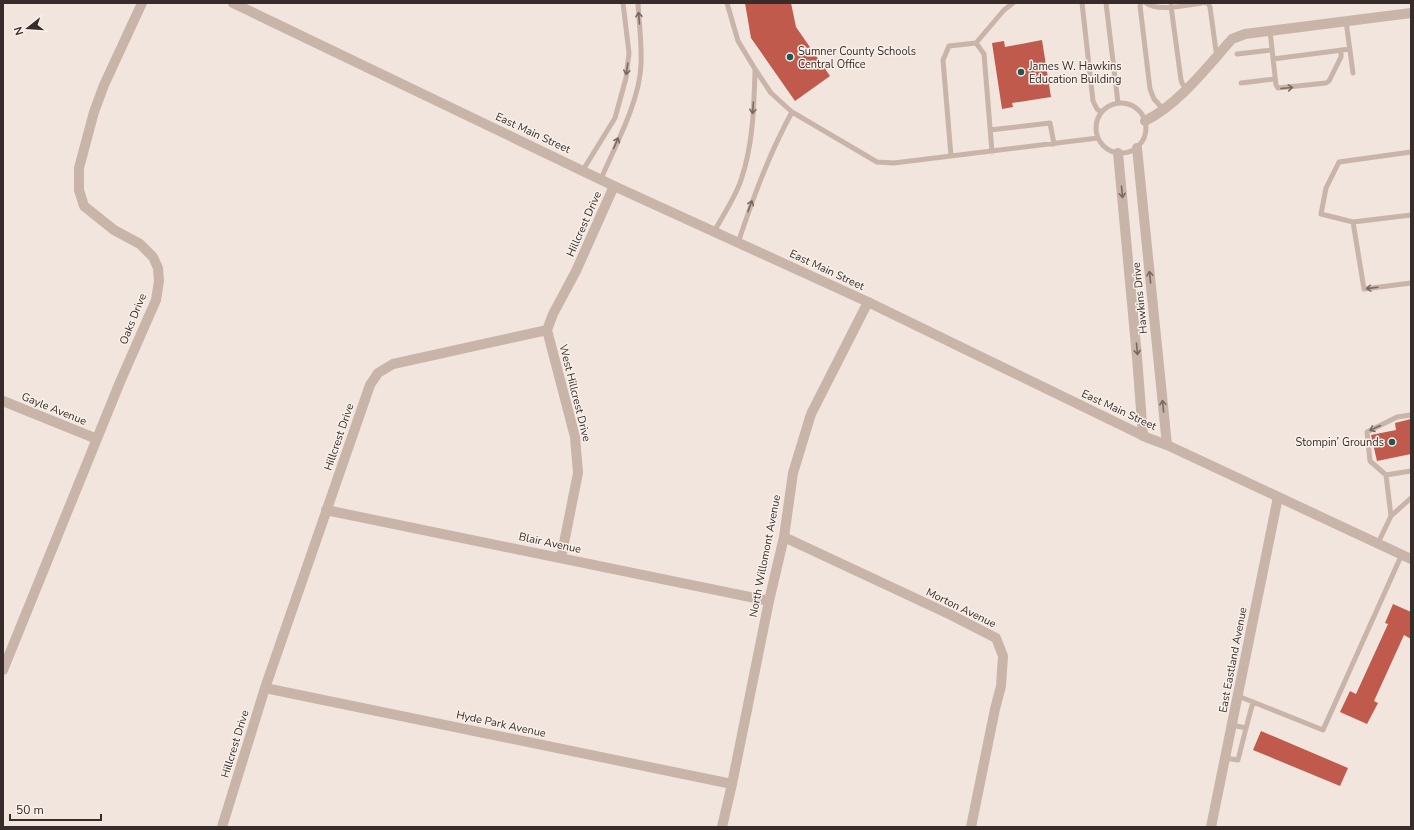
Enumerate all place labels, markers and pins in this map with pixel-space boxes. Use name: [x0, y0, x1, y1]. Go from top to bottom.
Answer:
place label: Sumner County Schools Central Office: [798, 44, 916, 72]
marker: Sumner County Schools Central Office: [785, 52, 795, 62]
place label: James W. Hawkins Education Building: [1028, 59, 1122, 87]
marker: James W. Hawkins Education Building: [1016, 67, 1026, 77]
place label: Stompin’ Grounds: [1295, 435, 1384, 450]
marker: Stompin’ Grounds: [1387, 437, 1397, 447]

